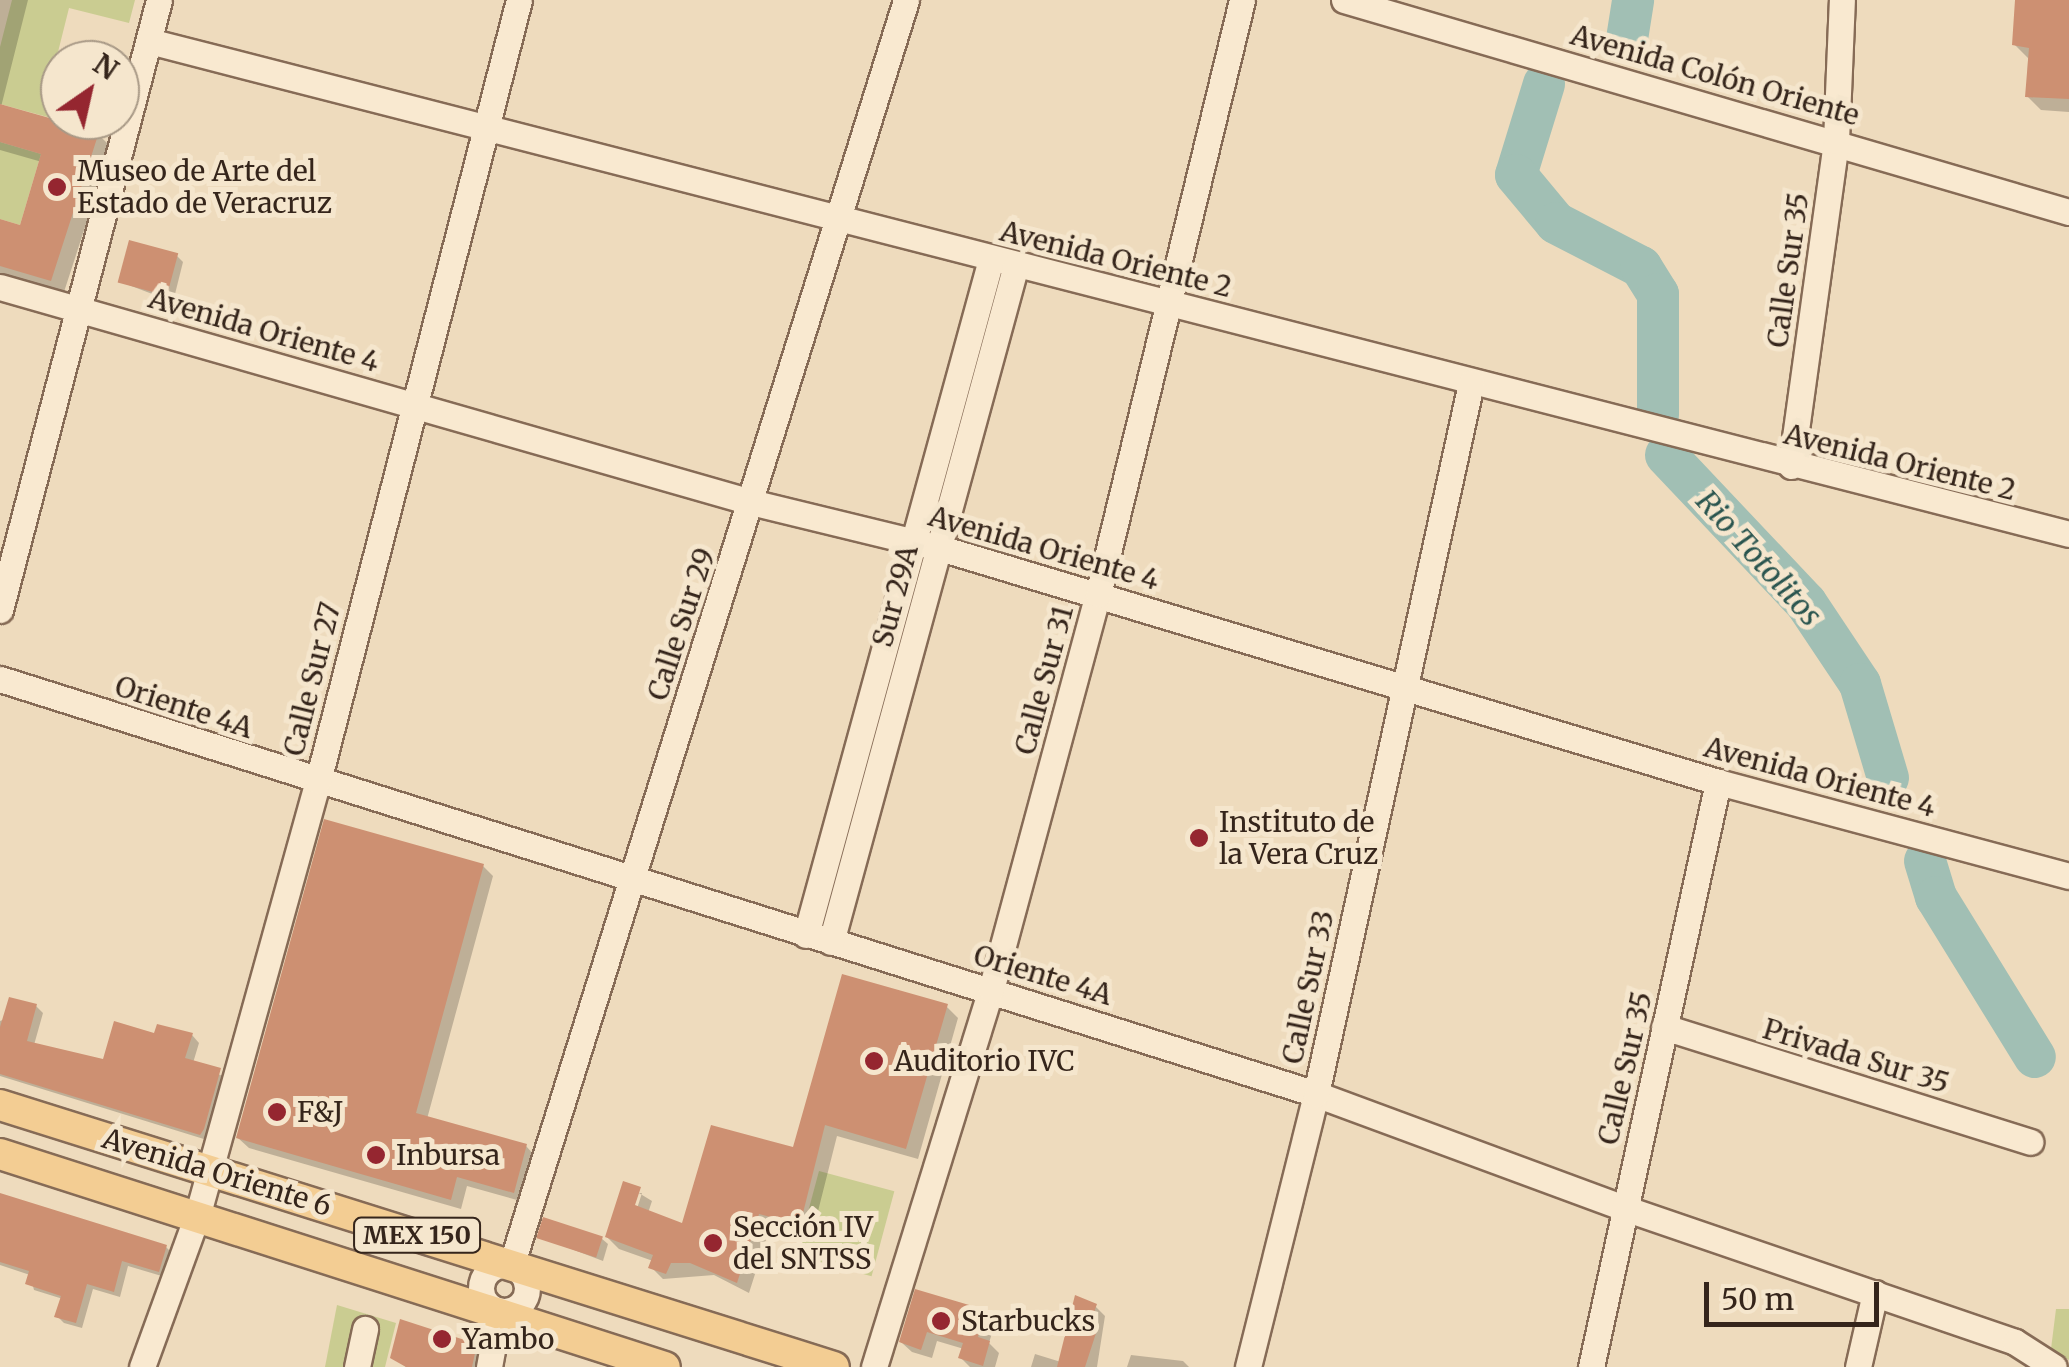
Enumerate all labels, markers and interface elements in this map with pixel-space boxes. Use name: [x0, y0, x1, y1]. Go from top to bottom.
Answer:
street label: Avenida Colón Oriente: [1567, 18, 1863, 132]
north arrow: [40, 40, 140, 140]
text: N: [86, 46, 125, 88]
place label: Museo de Arte del Estado de Veracruz: [77, 154, 332, 220]
marker: Museo de Arte del Estado de Veracruz: [46, 176, 68, 198]
street label: Calle Sur 35: [1761, 190, 1815, 350]
street label: Avenida Oriente 2: [997, 214, 1235, 304]
street label: Avenida Oriente 4: [145, 281, 383, 379]
street label: Avenida Oriente 2: [1781, 417, 2019, 507]
water label: Rio Totolitos: [1689, 483, 1829, 633]
street label: Avenida Oriente 4: [925, 499, 1163, 597]
street label: Sur 29A: [865, 541, 925, 651]
street label: Calle Sur 29: [641, 544, 721, 704]
street label: Calle Sur 27: [277, 599, 347, 759]
street label: Calle Sur 31: [1008, 602, 1080, 758]
street label: Oriente 4A: [111, 669, 257, 745]
street label: Avenida Oriente 4: [1701, 730, 1939, 824]
place label: Instituto de la Vera Cruz: [1219, 805, 1378, 871]
marker: Instituto de la Vera Cruz: [1188, 827, 1210, 849]
street label: Calle Sur 33: [1275, 907, 1341, 1067]
street label: Oriente 4A: [970, 938, 1116, 1012]
street label: Calle Sur 35: [1591, 988, 1659, 1148]
street label: Privada Sur 35: [1759, 1012, 1953, 1100]
place label: Auditorio IVC: [894, 1044, 1075, 1078]
marker: Auditorio IVC: [863, 1050, 885, 1072]
place label: F&J: [297, 1095, 343, 1129]
marker: F&J: [266, 1101, 288, 1123]
street label: Avenida Oriente 6: [98, 1121, 336, 1223]
place label: Inbursa: [396, 1138, 500, 1172]
marker: Inbursa: [365, 1144, 387, 1166]
place label: Sección IV del SNTSS: [733, 1210, 873, 1276]
road number: MEX 150: [352, 1215, 482, 1255]
marker: Sección IV del SNTSS: [702, 1232, 724, 1254]
scale bar: [1709, 1262, 1884, 1324]
text: 50 m: [1721, 1280, 1794, 1318]
place label: Starbucks: [961, 1304, 1095, 1338]
marker: Starbucks: [930, 1310, 952, 1332]
place label: Yambo: [462, 1322, 554, 1356]
marker: Yambo: [431, 1328, 453, 1350]

